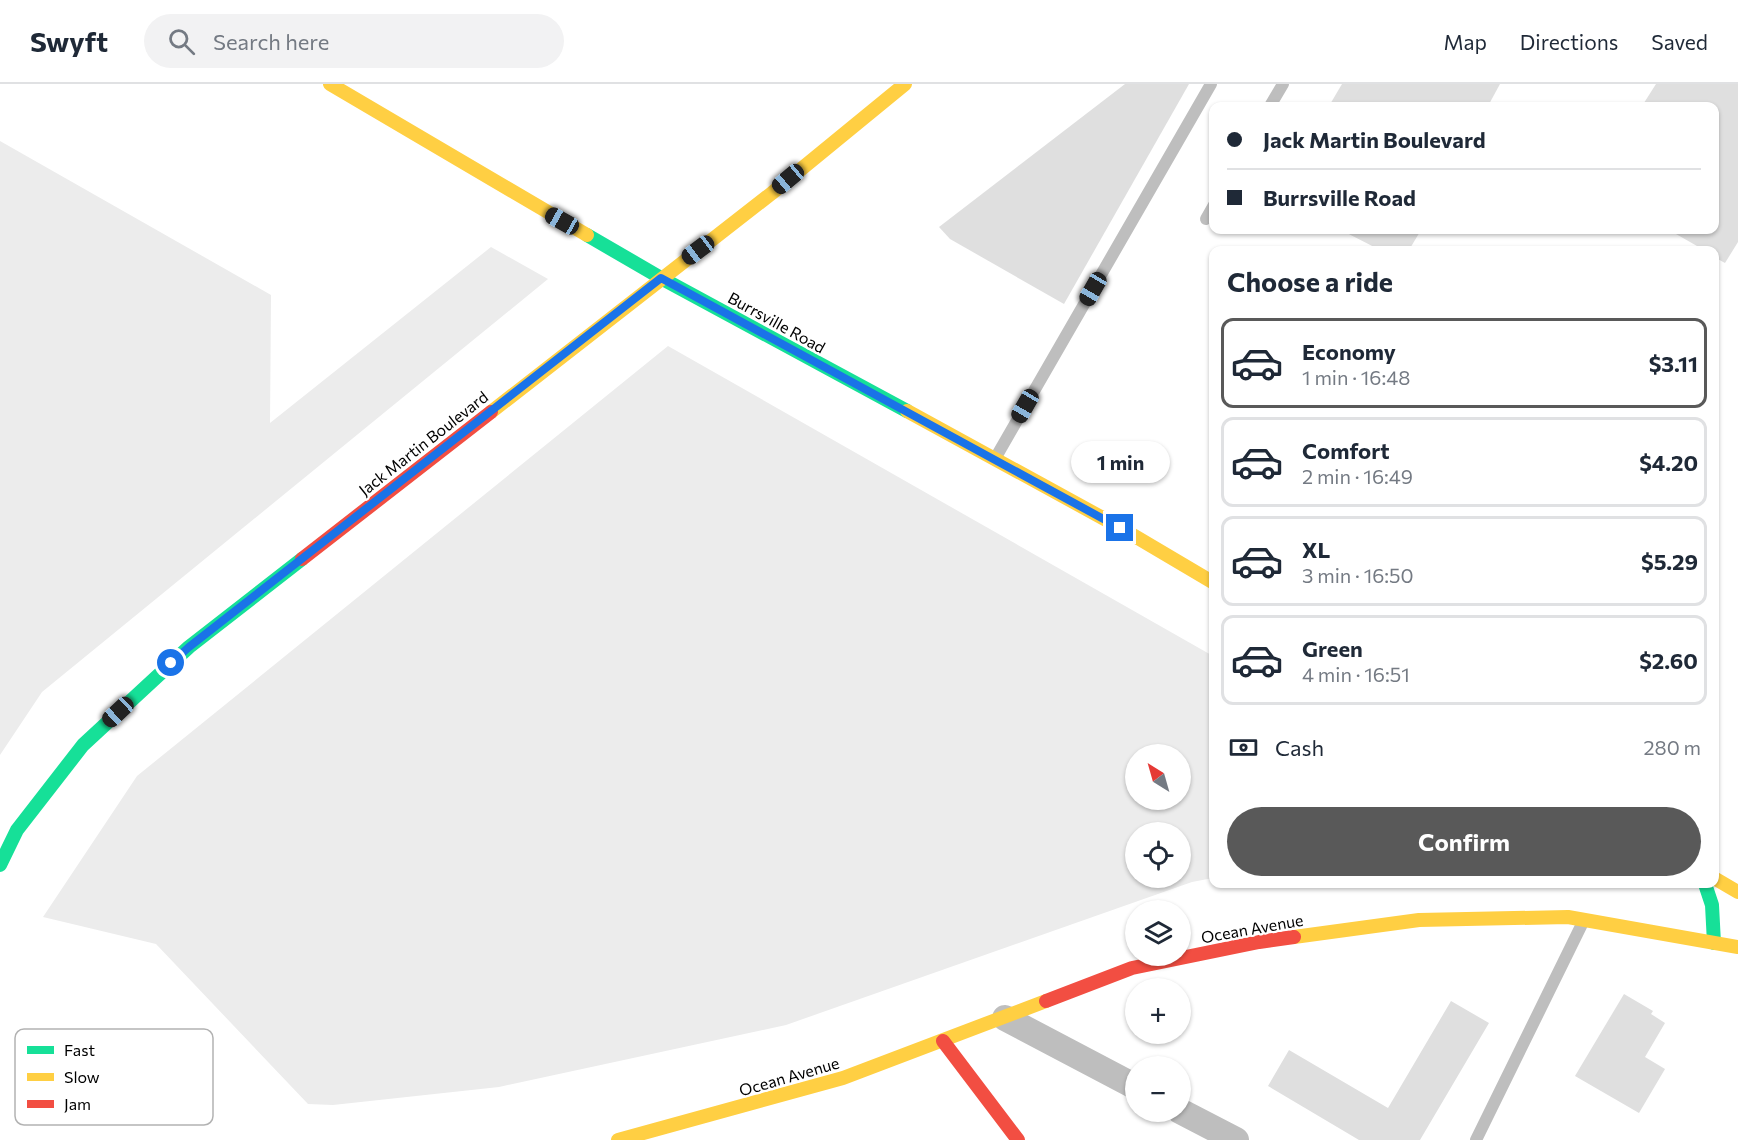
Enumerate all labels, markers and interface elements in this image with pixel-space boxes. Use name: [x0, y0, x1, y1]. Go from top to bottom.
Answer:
search box: [144, 14, 564, 68]
text: Swyft: [30, 24, 108, 58]
icon: search: [165, 25, 198, 58]
text: Search here: [213, 28, 329, 55]
text: Map: [1444, 29, 1487, 54]
text: Directions: [1520, 29, 1618, 54]
text: Saved: [1651, 29, 1708, 54]
text: Jack Martin Boulevard: [1263, 126, 1486, 153]
car: [768, 161, 808, 197]
text: Burrsville Road: [1263, 184, 1416, 211]
car: [542, 204, 582, 238]
car: [678, 232, 718, 268]
text: Choose a ride: [1227, 265, 1393, 298]
car: [1076, 269, 1110, 309]
street label: Burrsville Road: [725, 287, 829, 357]
icon: car: [1230, 336, 1284, 390]
text: Economy: [1302, 338, 1396, 365]
text: $3.11: [1649, 350, 1698, 377]
text: 1 min · 16:48: [1302, 365, 1410, 389]
car: [1008, 386, 1042, 426]
street label: Jack Martin Boulevard: [355, 387, 491, 499]
icon: car: [1230, 435, 1284, 489]
text: Comfort: [1302, 437, 1390, 464]
callout: 1 min: [1070, 441, 1170, 483]
text: $4.20: [1639, 449, 1698, 476]
text: 1 min: [1097, 450, 1144, 474]
text: 2 min · 16:49: [1302, 464, 1413, 488]
route end: [1106, 514, 1133, 541]
icon: car: [1230, 534, 1284, 588]
text: XL: [1302, 536, 1330, 563]
text: $5.29: [1641, 548, 1698, 575]
text: 3 min · 16:50: [1302, 563, 1414, 587]
icon: car: [1230, 633, 1284, 687]
text: Green: [1302, 635, 1363, 662]
text: $2.60: [1639, 647, 1698, 674]
route start: [157, 649, 184, 676]
text: 4 min · 16:51: [1302, 662, 1410, 686]
car: [99, 693, 137, 731]
icon: cash: [1227, 731, 1260, 764]
text: Cash: [1275, 734, 1324, 761]
text: 280 m: [1643, 735, 1701, 759]
north arrow: [1125, 744, 1191, 810]
map controls: [1125, 744, 1191, 1122]
button: Confirm: [1227, 807, 1701, 876]
button: locate: [1125, 822, 1191, 888]
button: layers: [1125, 900, 1191, 966]
street label: Ocean Avenue: [1199, 910, 1305, 946]
button: +: [1125, 978, 1191, 1044]
legend: [15, 1029, 213, 1125]
text: Fast: [64, 1040, 95, 1059]
street label: Ocean Avenue: [737, 1053, 841, 1099]
button: −: [1125, 1056, 1191, 1122]
text: Slow: [64, 1067, 100, 1086]
text: Jam: [64, 1094, 91, 1113]

